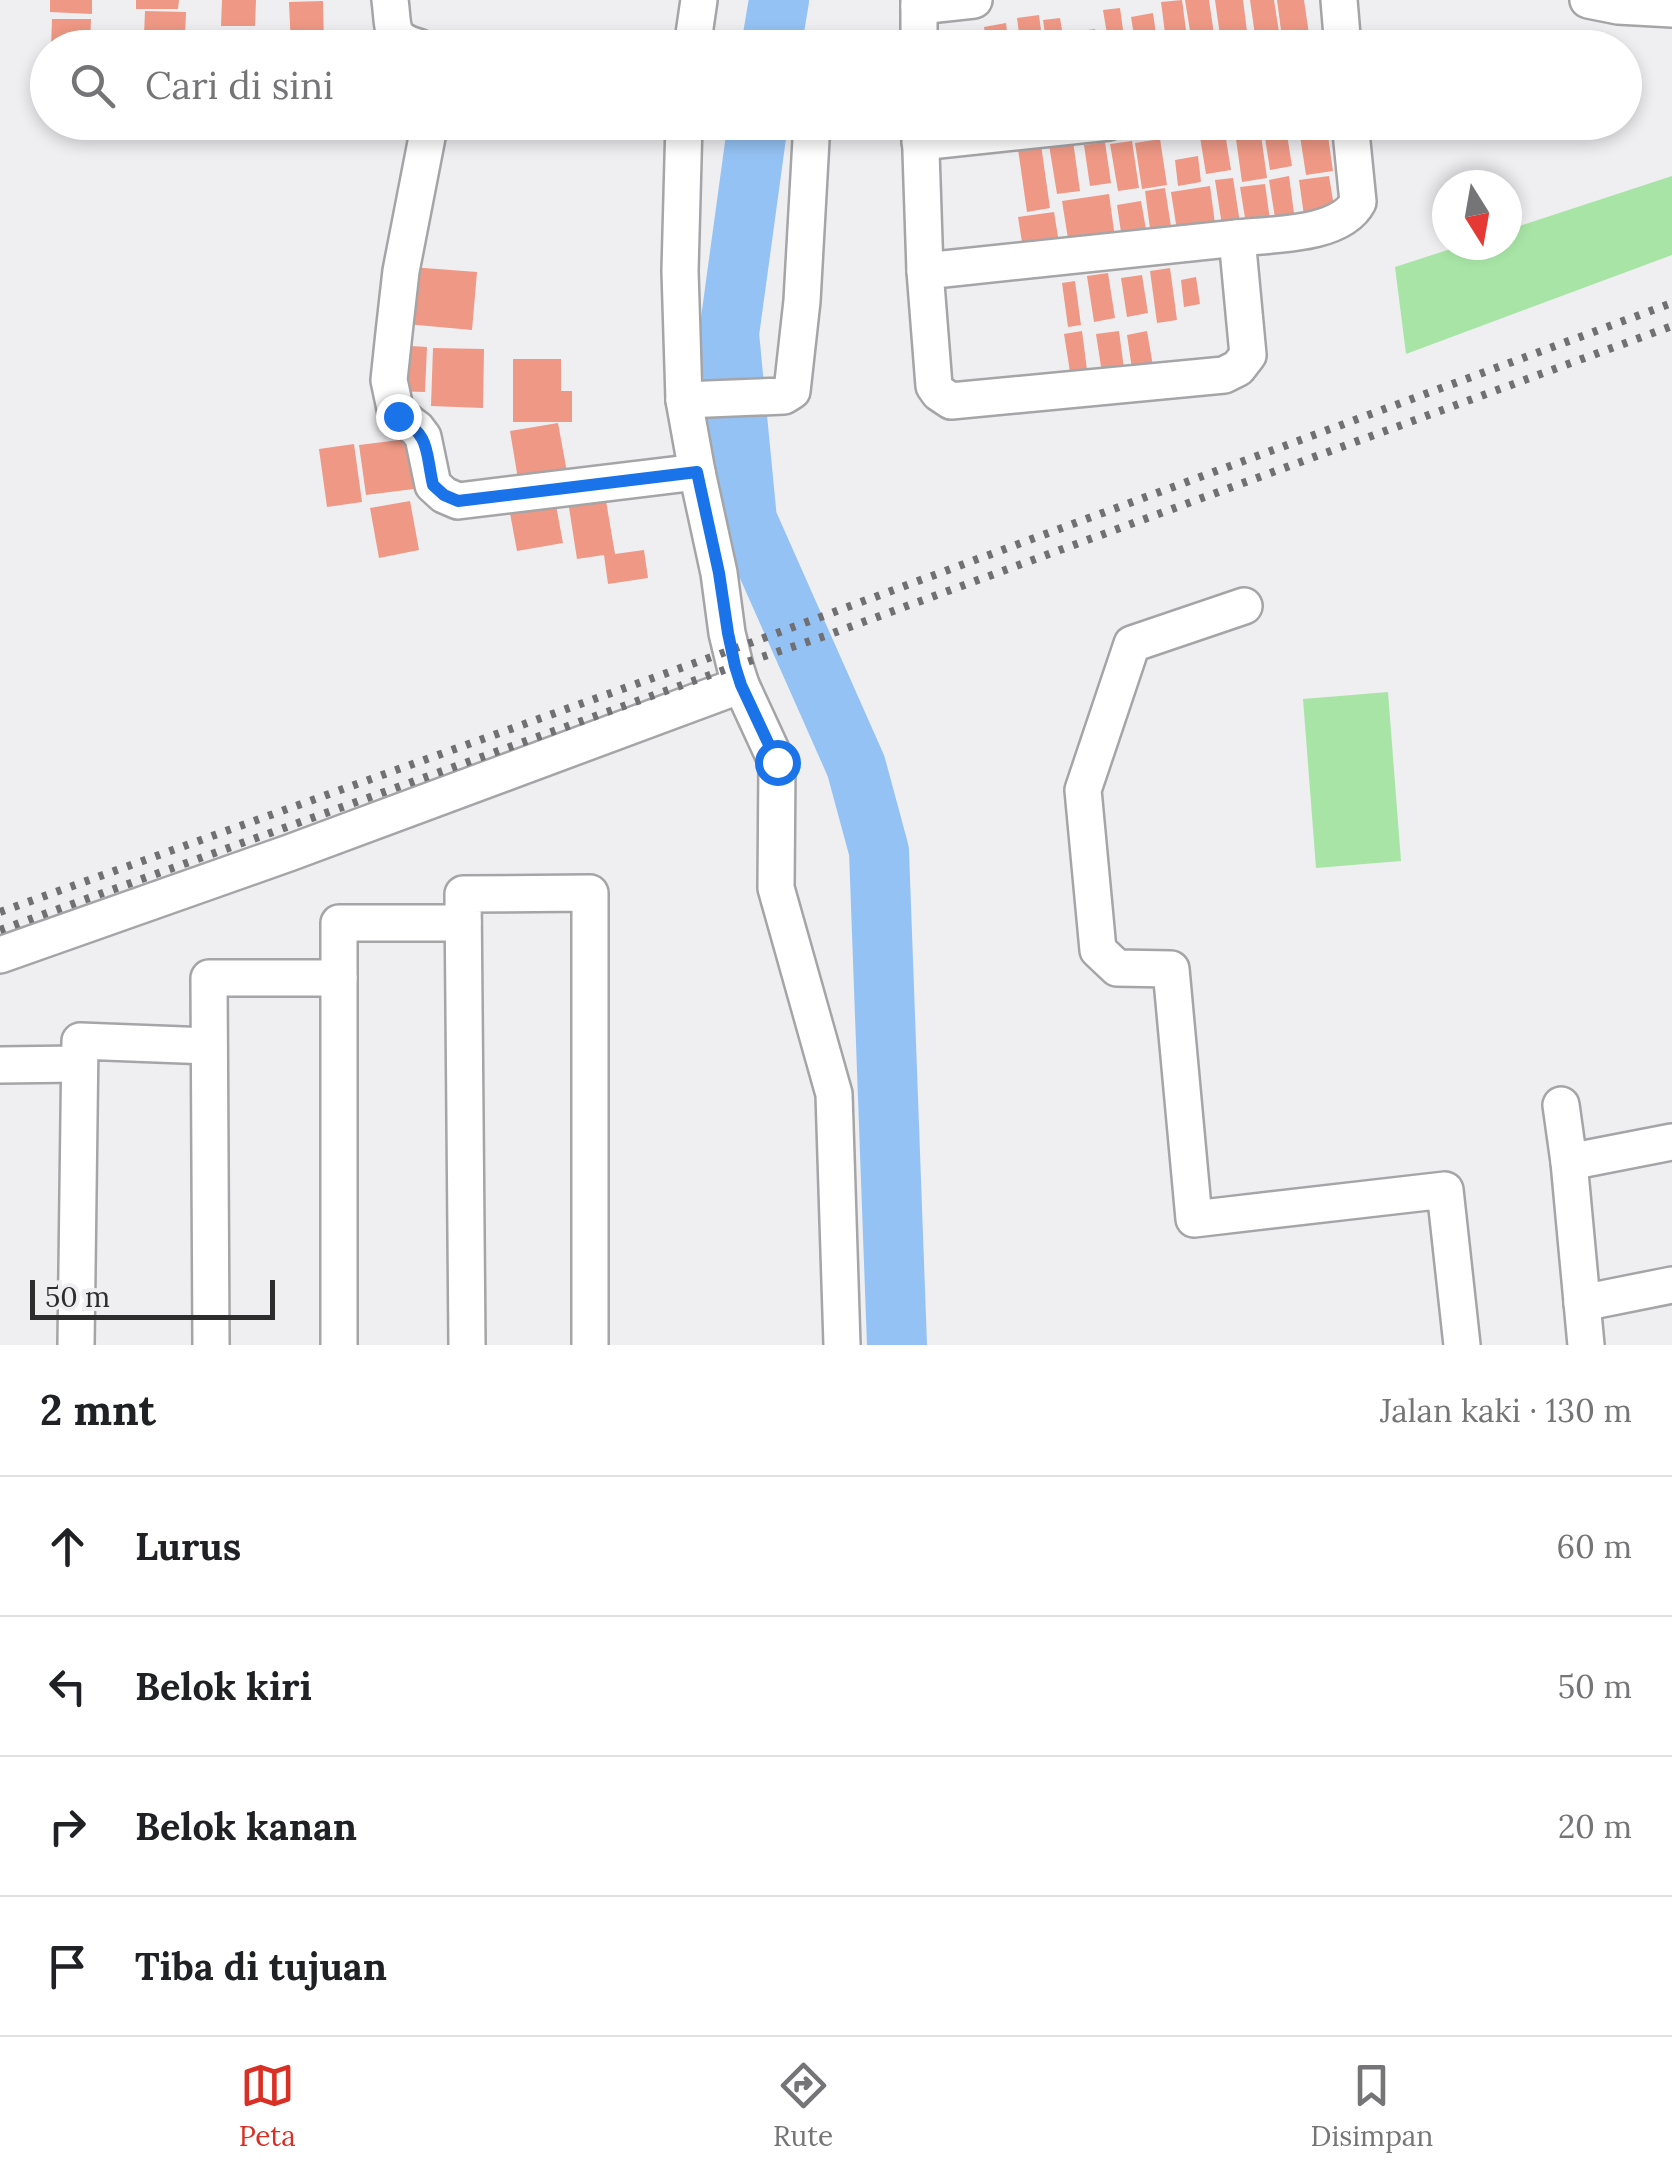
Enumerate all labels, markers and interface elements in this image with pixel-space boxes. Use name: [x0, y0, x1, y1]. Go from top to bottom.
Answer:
search box: [30, 30, 1642, 140]
icon: search: [65, 58, 120, 113]
text: Cari di sini: [145, 61, 334, 109]
north arrow: [1432, 170, 1522, 260]
route end: [376, 394, 422, 440]
route start: [755, 740, 801, 786]
scale bar: [30, 1275, 275, 1320]
text: 50 m: [45, 1279, 110, 1315]
text: 2 mnt: [40, 1383, 156, 1437]
text: Jalan kaki · 130 m: [1380, 1390, 1632, 1431]
icon: ahead: [40, 1519, 95, 1574]
text: Lurus: [135, 1522, 241, 1570]
text: 60 m: [1557, 1526, 1632, 1567]
icon: left: [40, 1659, 95, 1714]
text: Belok kiri: [135, 1662, 312, 1710]
text: 50 m: [1558, 1666, 1632, 1707]
icon: right: [40, 1799, 95, 1854]
text: Belok kanan: [135, 1802, 357, 1850]
text: 20 m: [1558, 1806, 1632, 1847]
icon: arrive: [40, 1939, 95, 1994]
text: Tiba di tujuan: [135, 1942, 387, 1990]
tab: Peta: [239, 2058, 296, 2154]
tab: Rute: [773, 2058, 833, 2154]
tab: Disimpan: [1311, 2058, 1433, 2154]

